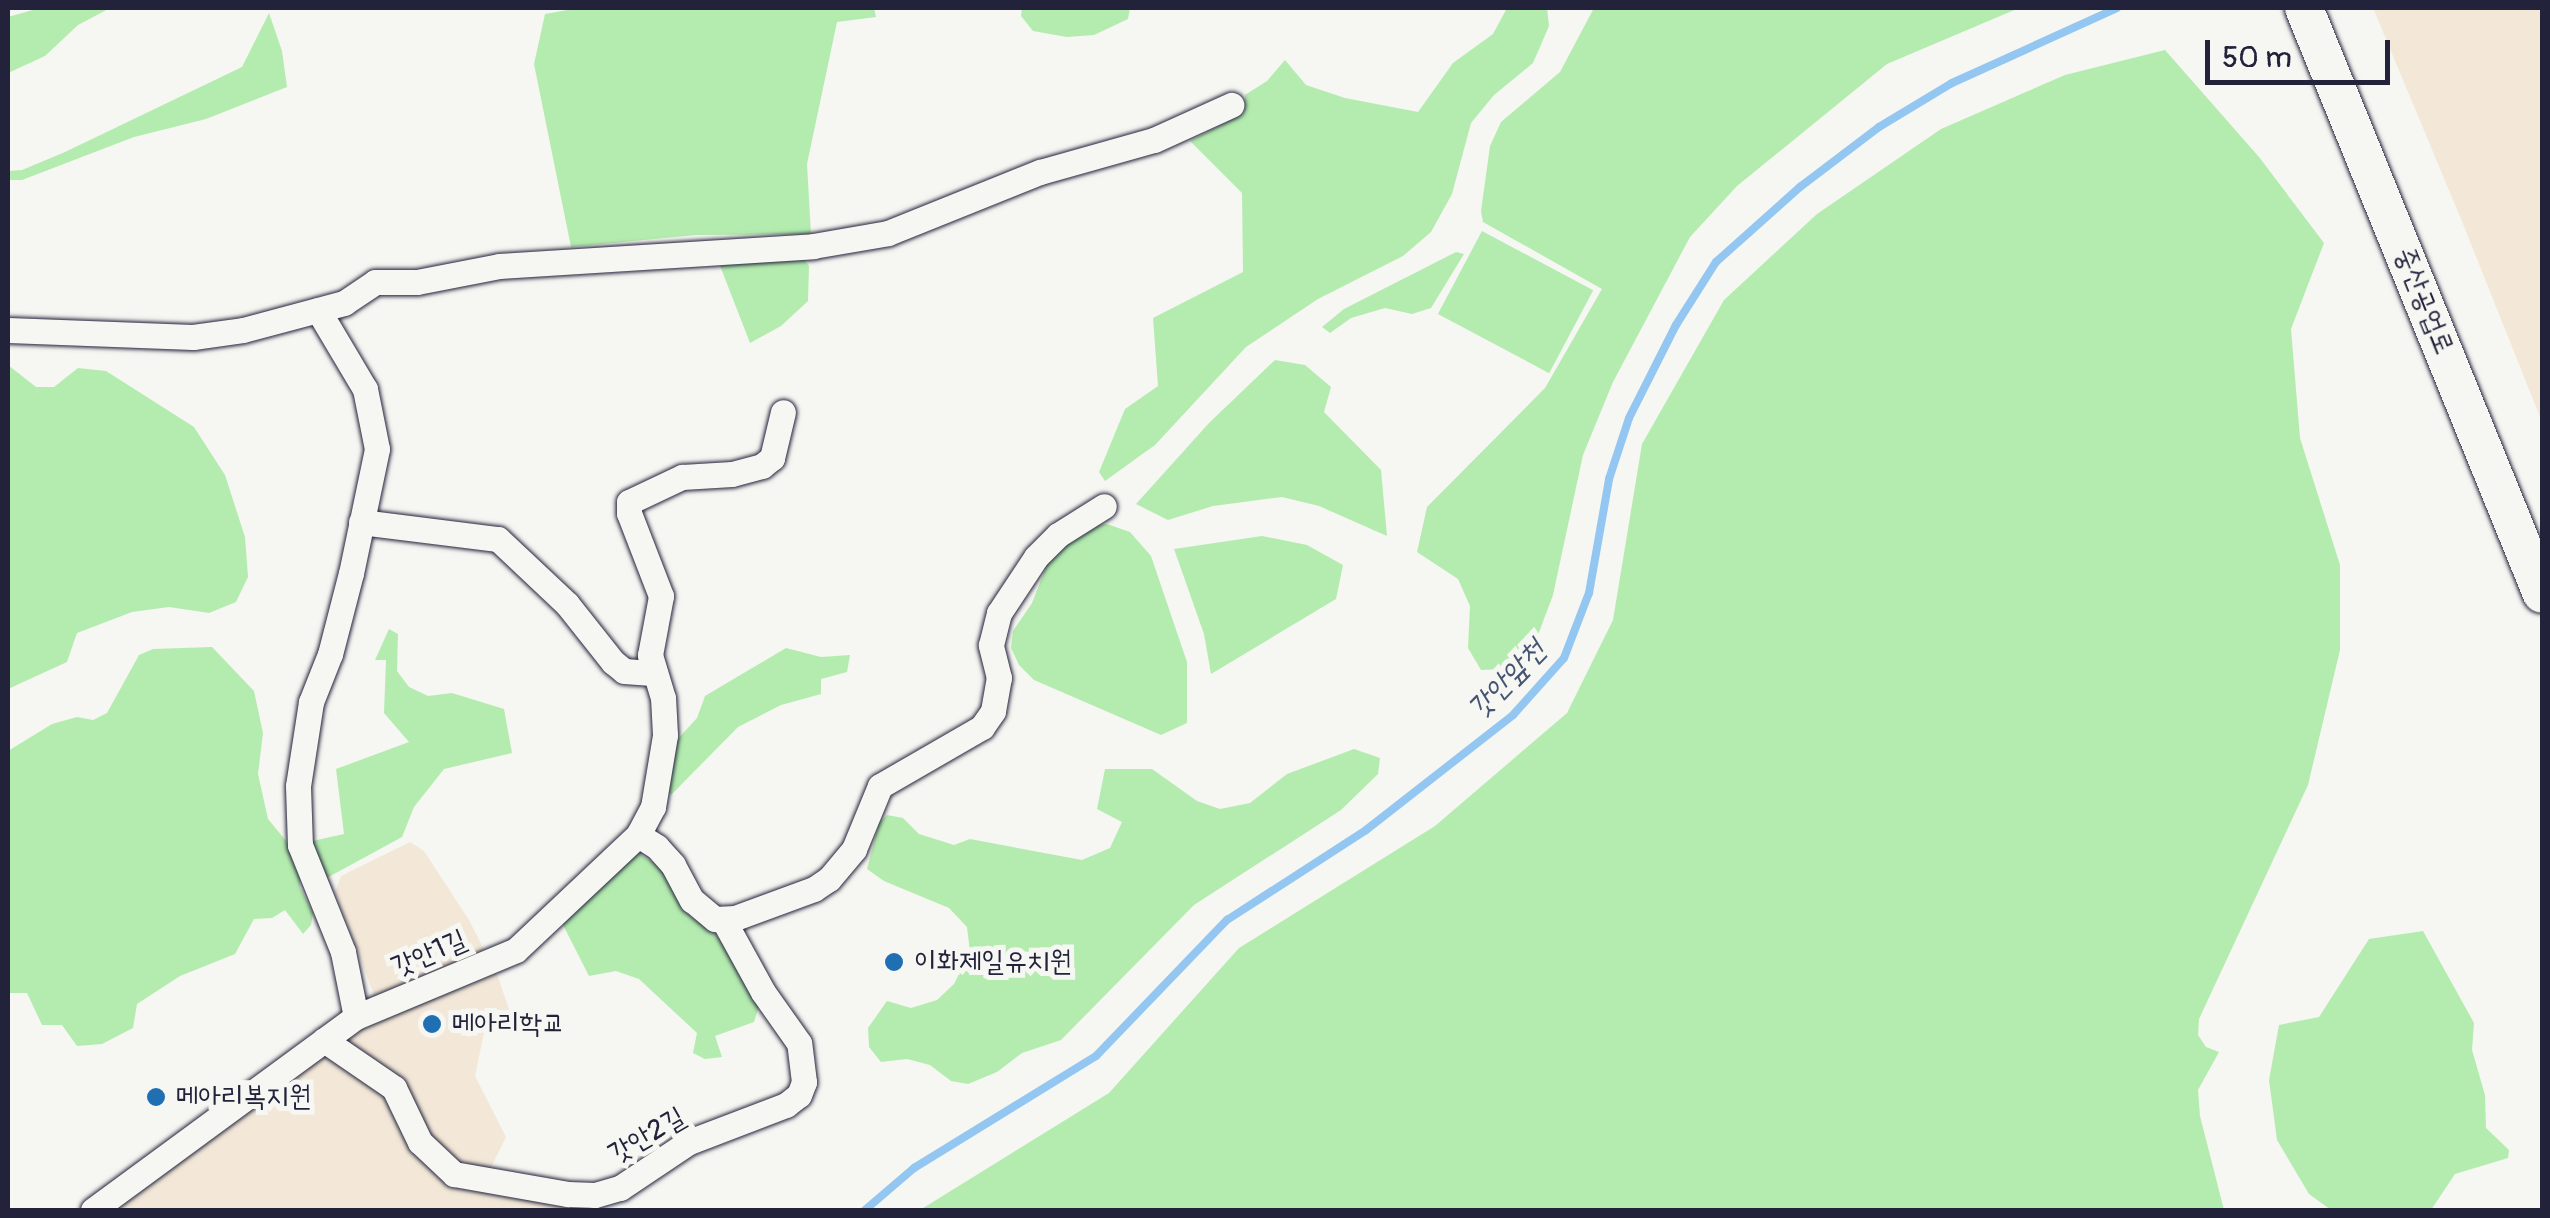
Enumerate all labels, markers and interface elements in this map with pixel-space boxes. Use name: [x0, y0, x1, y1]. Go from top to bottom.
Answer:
scale bar: [2210, 20, 2395, 82]
text: 50 m: [2222, 39, 2292, 76]
street label: 중산공업로: [2387, 242, 2461, 360]
water label: 갓안앞천: [1461, 633, 1553, 727]
street label: 갓안1길: [386, 923, 472, 985]
place label: 이화제일유치원: [914, 945, 1072, 979]
marker: 이화제일유치원: [883, 951, 905, 973]
place label: 메아리학교: [452, 1007, 565, 1041]
marker: 메아리학교: [421, 1013, 443, 1035]
place label: 메아리복지원: [176, 1080, 311, 1114]
marker: 메아리복지원: [145, 1086, 167, 1108]
street label: 갓안2길: [603, 1101, 691, 1171]

